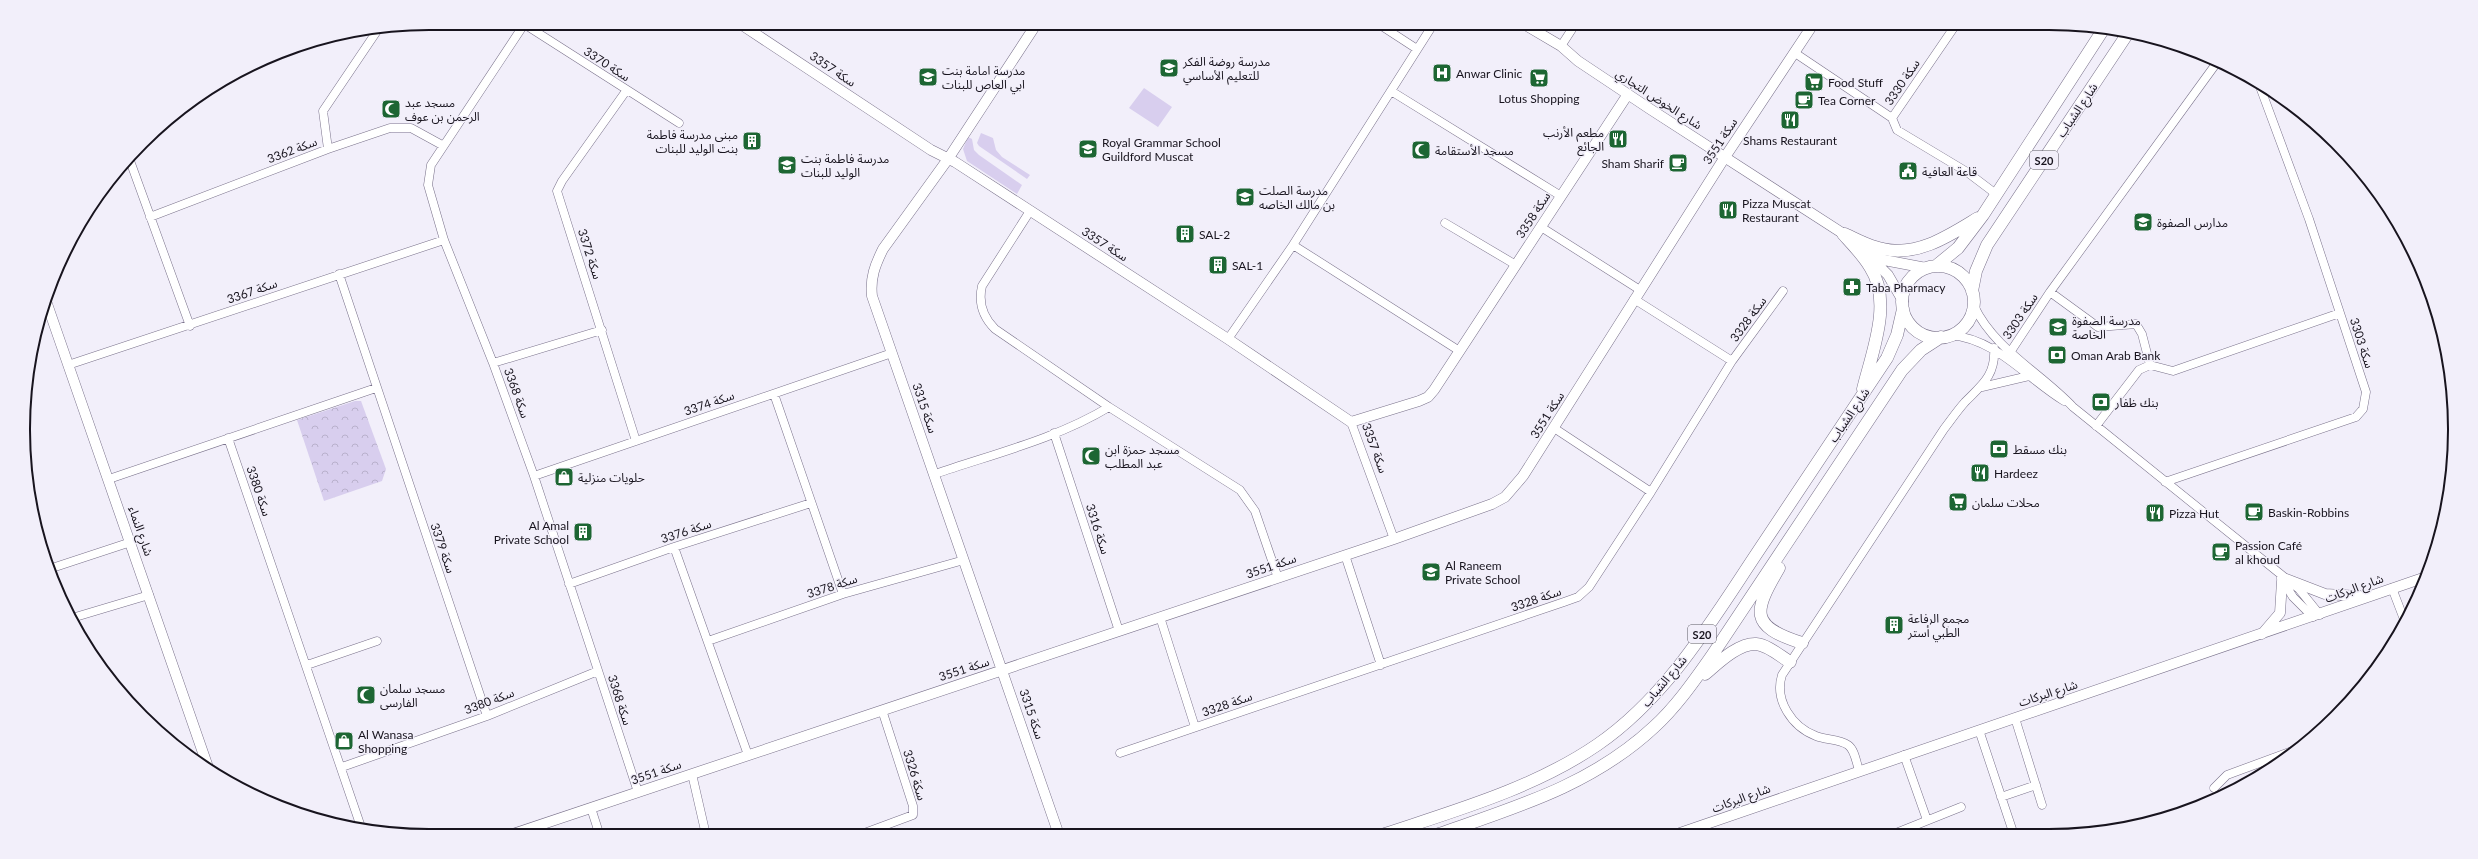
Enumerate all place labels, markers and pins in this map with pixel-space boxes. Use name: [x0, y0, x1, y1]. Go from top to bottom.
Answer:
place label: مدرسة روضة الفكر للتعليم الأساسي: [1182, 54, 1270, 85]
school or university icon: مدرسة روضة الفكر للتعليم الأساسي: [1158, 57, 1180, 79]
hospital icon: Anwar Clinic: [1431, 62, 1453, 84]
place label: مدرسة امامة بنت ابي العاص للبنات: [942, 63, 1025, 94]
school or university icon: مدرسة امامة بنت ابي العاص للبنات: [917, 66, 939, 88]
place label: Anwar Clinic: [1456, 66, 1523, 81]
supermarket icon: Lotus Shopping: [1528, 67, 1550, 89]
supermarket icon: Food Stuff: [1803, 71, 1825, 93]
place label: Food Stuff: [1828, 75, 1883, 90]
cafe icon: Tea Corner: [1793, 89, 1815, 111]
place label: Lotus Shopping: [1499, 91, 1579, 106]
place label: Tea Corner: [1818, 93, 1876, 108]
place label: مسجد عبد الرحمن بن عوف: [405, 95, 480, 124]
mosque icon: مسجد عبد الرحمن بن عوف: [380, 98, 402, 120]
restaurant icon: Shams Restaurant: [1779, 109, 1801, 131]
place label: مطعم الأرنب الجائع: [1543, 125, 1604, 156]
place label: مبنى مدرسة فاطمة بنت الوليد للبنات: [647, 127, 738, 156]
restaurant icon: مطعم الأرنب الجائع: [1607, 128, 1629, 150]
building icon: مبنى مدرسة فاطمة بنت الوليد للبنات: [741, 130, 763, 152]
place label: Shams Restaurant: [1743, 133, 1838, 148]
place label: Royal Grammar School Guildford Muscat: [1102, 135, 1221, 164]
school or university icon: Royal Grammar School Guildford Muscat: [1077, 138, 1099, 160]
mosque icon: مسجد الأستقامة: [1410, 139, 1432, 161]
place label: مسجد الأستقامة: [1435, 143, 1514, 158]
place label: مدرسة فاطمة بنت الوليد للبنات: [801, 151, 889, 180]
cafe icon: Sham Sharif: [1667, 152, 1689, 174]
school or university icon: مدرسة فاطمة بنت الوليد للبنات: [776, 154, 798, 176]
place label: Sham Sharif: [1601, 156, 1665, 171]
public building icon: قاعة العافية: [1897, 160, 1919, 182]
place label: قاعة العافية: [1922, 164, 1977, 179]
place label: مدرسة الصلت بن مالك الخاصه: [1259, 183, 1335, 212]
school or university icon: مدرسة الصلت بن مالك الخاصه: [1234, 186, 1256, 208]
place label: Pizza Muscat Restaurant: [1742, 196, 1811, 225]
restaurant icon: Pizza Muscat Restaurant: [1717, 199, 1739, 221]
school or university icon: مدارس الصفوة: [2132, 211, 2154, 233]
place label: مدارس الصفوة: [2157, 215, 2228, 230]
building icon: SAL-2: [1174, 223, 1196, 245]
place label: SAL-2: [1199, 227, 1230, 242]
building icon: SAL-1: [1207, 254, 1229, 276]
place label: SAL-1: [1232, 258, 1263, 273]
pharmacy icon: Taba Pharmacy: [1841, 276, 1863, 298]
place label: Taba Pharmacy: [1866, 280, 1946, 295]
place label: مدرسة الصفوة الخاصة: [2072, 313, 2141, 342]
school or university icon: مدرسة الصفوة الخاصة: [2047, 316, 2069, 338]
bank icon: Oman Arab Bank: [2046, 344, 2068, 366]
place label: Oman Arab Bank: [2071, 348, 2161, 363]
bank icon: بنك ظفار: [2090, 391, 2112, 413]
place label: بنك ظفار: [2114, 395, 2158, 410]
bank icon: بنك مسقط: [1988, 438, 2010, 460]
place label: مسجد حمزة ابن عبد المطلب: [1105, 442, 1180, 471]
place label: بنك مسقط: [2013, 442, 2067, 457]
mosque icon: مسجد حمزة ابن عبد المطلب: [1080, 445, 1102, 467]
restaurant icon: Hardeez: [1969, 462, 1991, 484]
shop icon: حلويات منزلية: [553, 466, 575, 488]
place label: Hardeez: [1994, 466, 2038, 481]
place label: حلويات منزلية: [578, 470, 645, 485]
supermarket icon: محلات سلمان: [1947, 491, 1969, 513]
place label: محلات سلمان: [1972, 495, 2040, 510]
cafe icon: Baskin-Robbins: [2243, 501, 2265, 523]
restaurant icon: Pizza Hut: [2144, 502, 2166, 524]
place label: Baskin-Robbins: [2268, 505, 2349, 520]
place label: Pizza Hut: [2169, 506, 2220, 521]
place label: Al Amal Private School: [494, 518, 569, 547]
building icon: Al Amal Private School: [572, 521, 594, 543]
place label: Passion Café al khoud: [2235, 538, 2302, 567]
cafe icon: Passion Café al khoud: [2210, 541, 2232, 563]
place label: Al Raneem Private School: [1445, 558, 1520, 587]
school or university icon: Al Raneem Private School: [1420, 561, 1442, 583]
place label: مجمع الرفاعة الطبي أستر: [1907, 611, 1969, 642]
building icon: مجمع الرفاعة الطبي أستر: [1883, 614, 1905, 636]
place label: مسجد سلمان الفارسى: [380, 681, 445, 710]
mosque icon: مسجد سلمان الفارسى: [355, 684, 377, 706]
place label: Al Wanasa Shopping: [358, 727, 413, 756]
shop icon: Al Wanasa Shopping: [333, 730, 355, 752]

